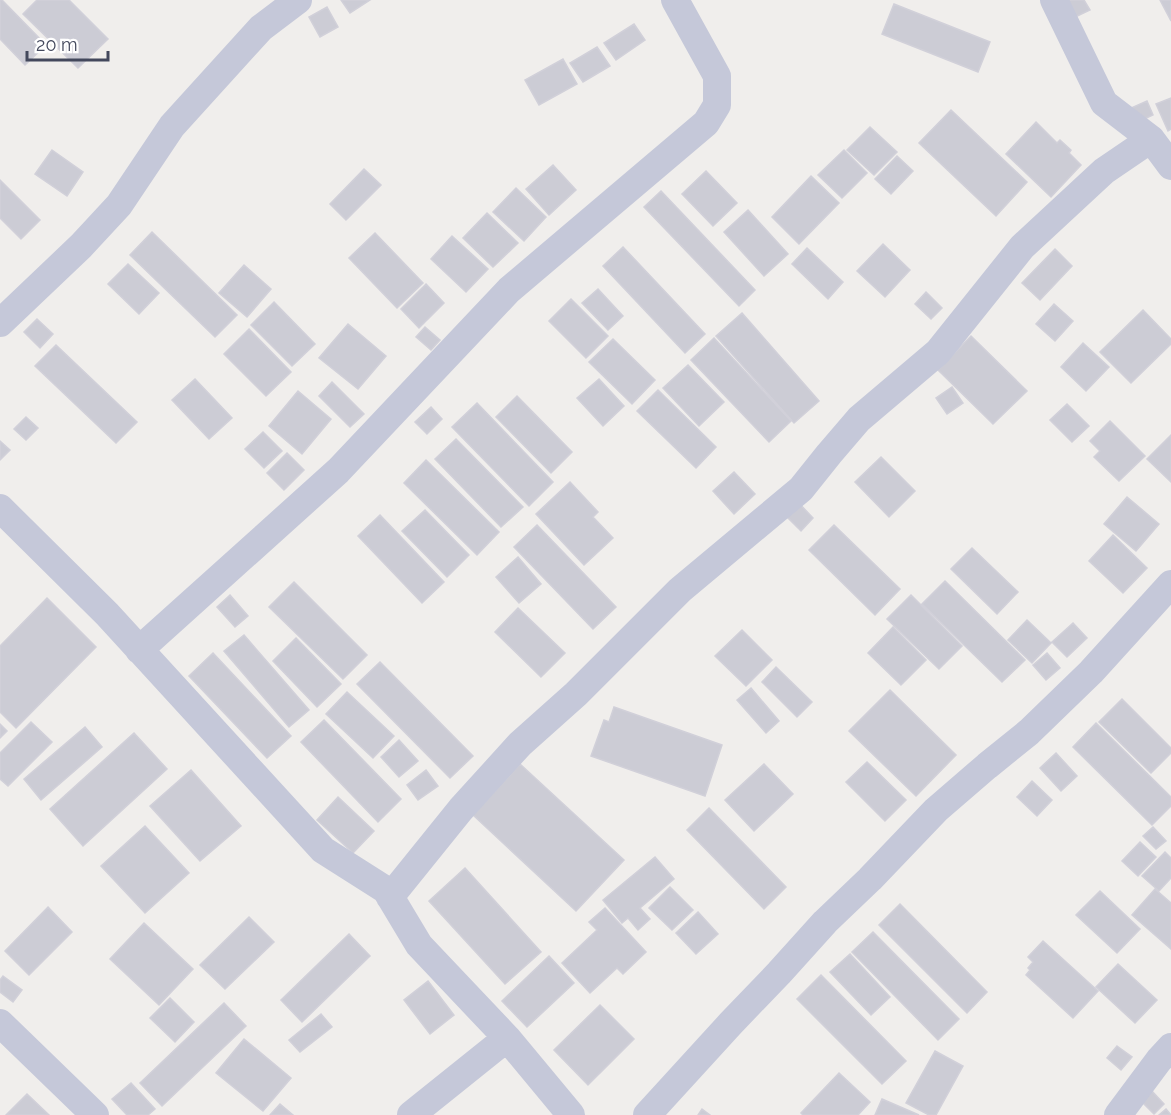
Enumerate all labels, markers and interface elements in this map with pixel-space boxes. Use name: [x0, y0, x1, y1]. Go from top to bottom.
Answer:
scale bar: [27, 24, 108, 62]
text: 20 m: [36, 34, 78, 55]

